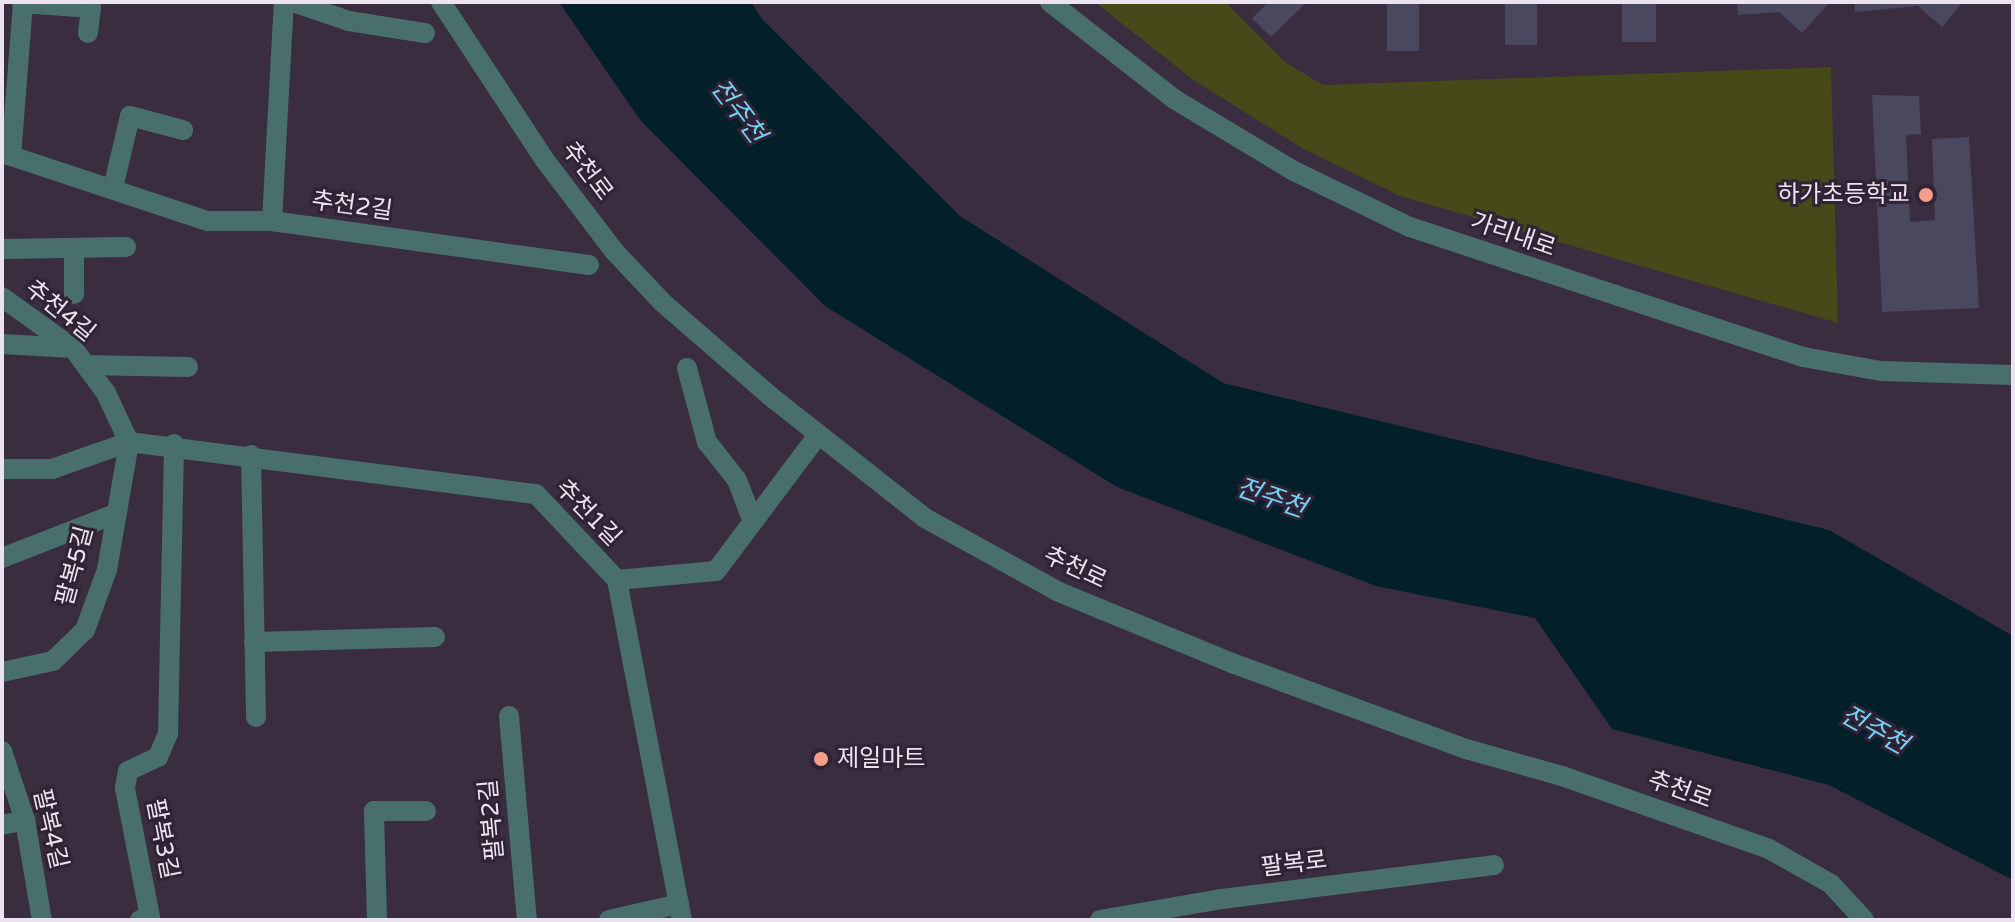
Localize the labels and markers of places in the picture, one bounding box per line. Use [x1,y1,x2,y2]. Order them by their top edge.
place label: 하가초등학교 [1778,181,1910,209]
marker: 하가초등학교 [1917,186,1935,204]
place label: 제일마트 [837,745,925,773]
marker: 제일마트 [812,750,830,768]

